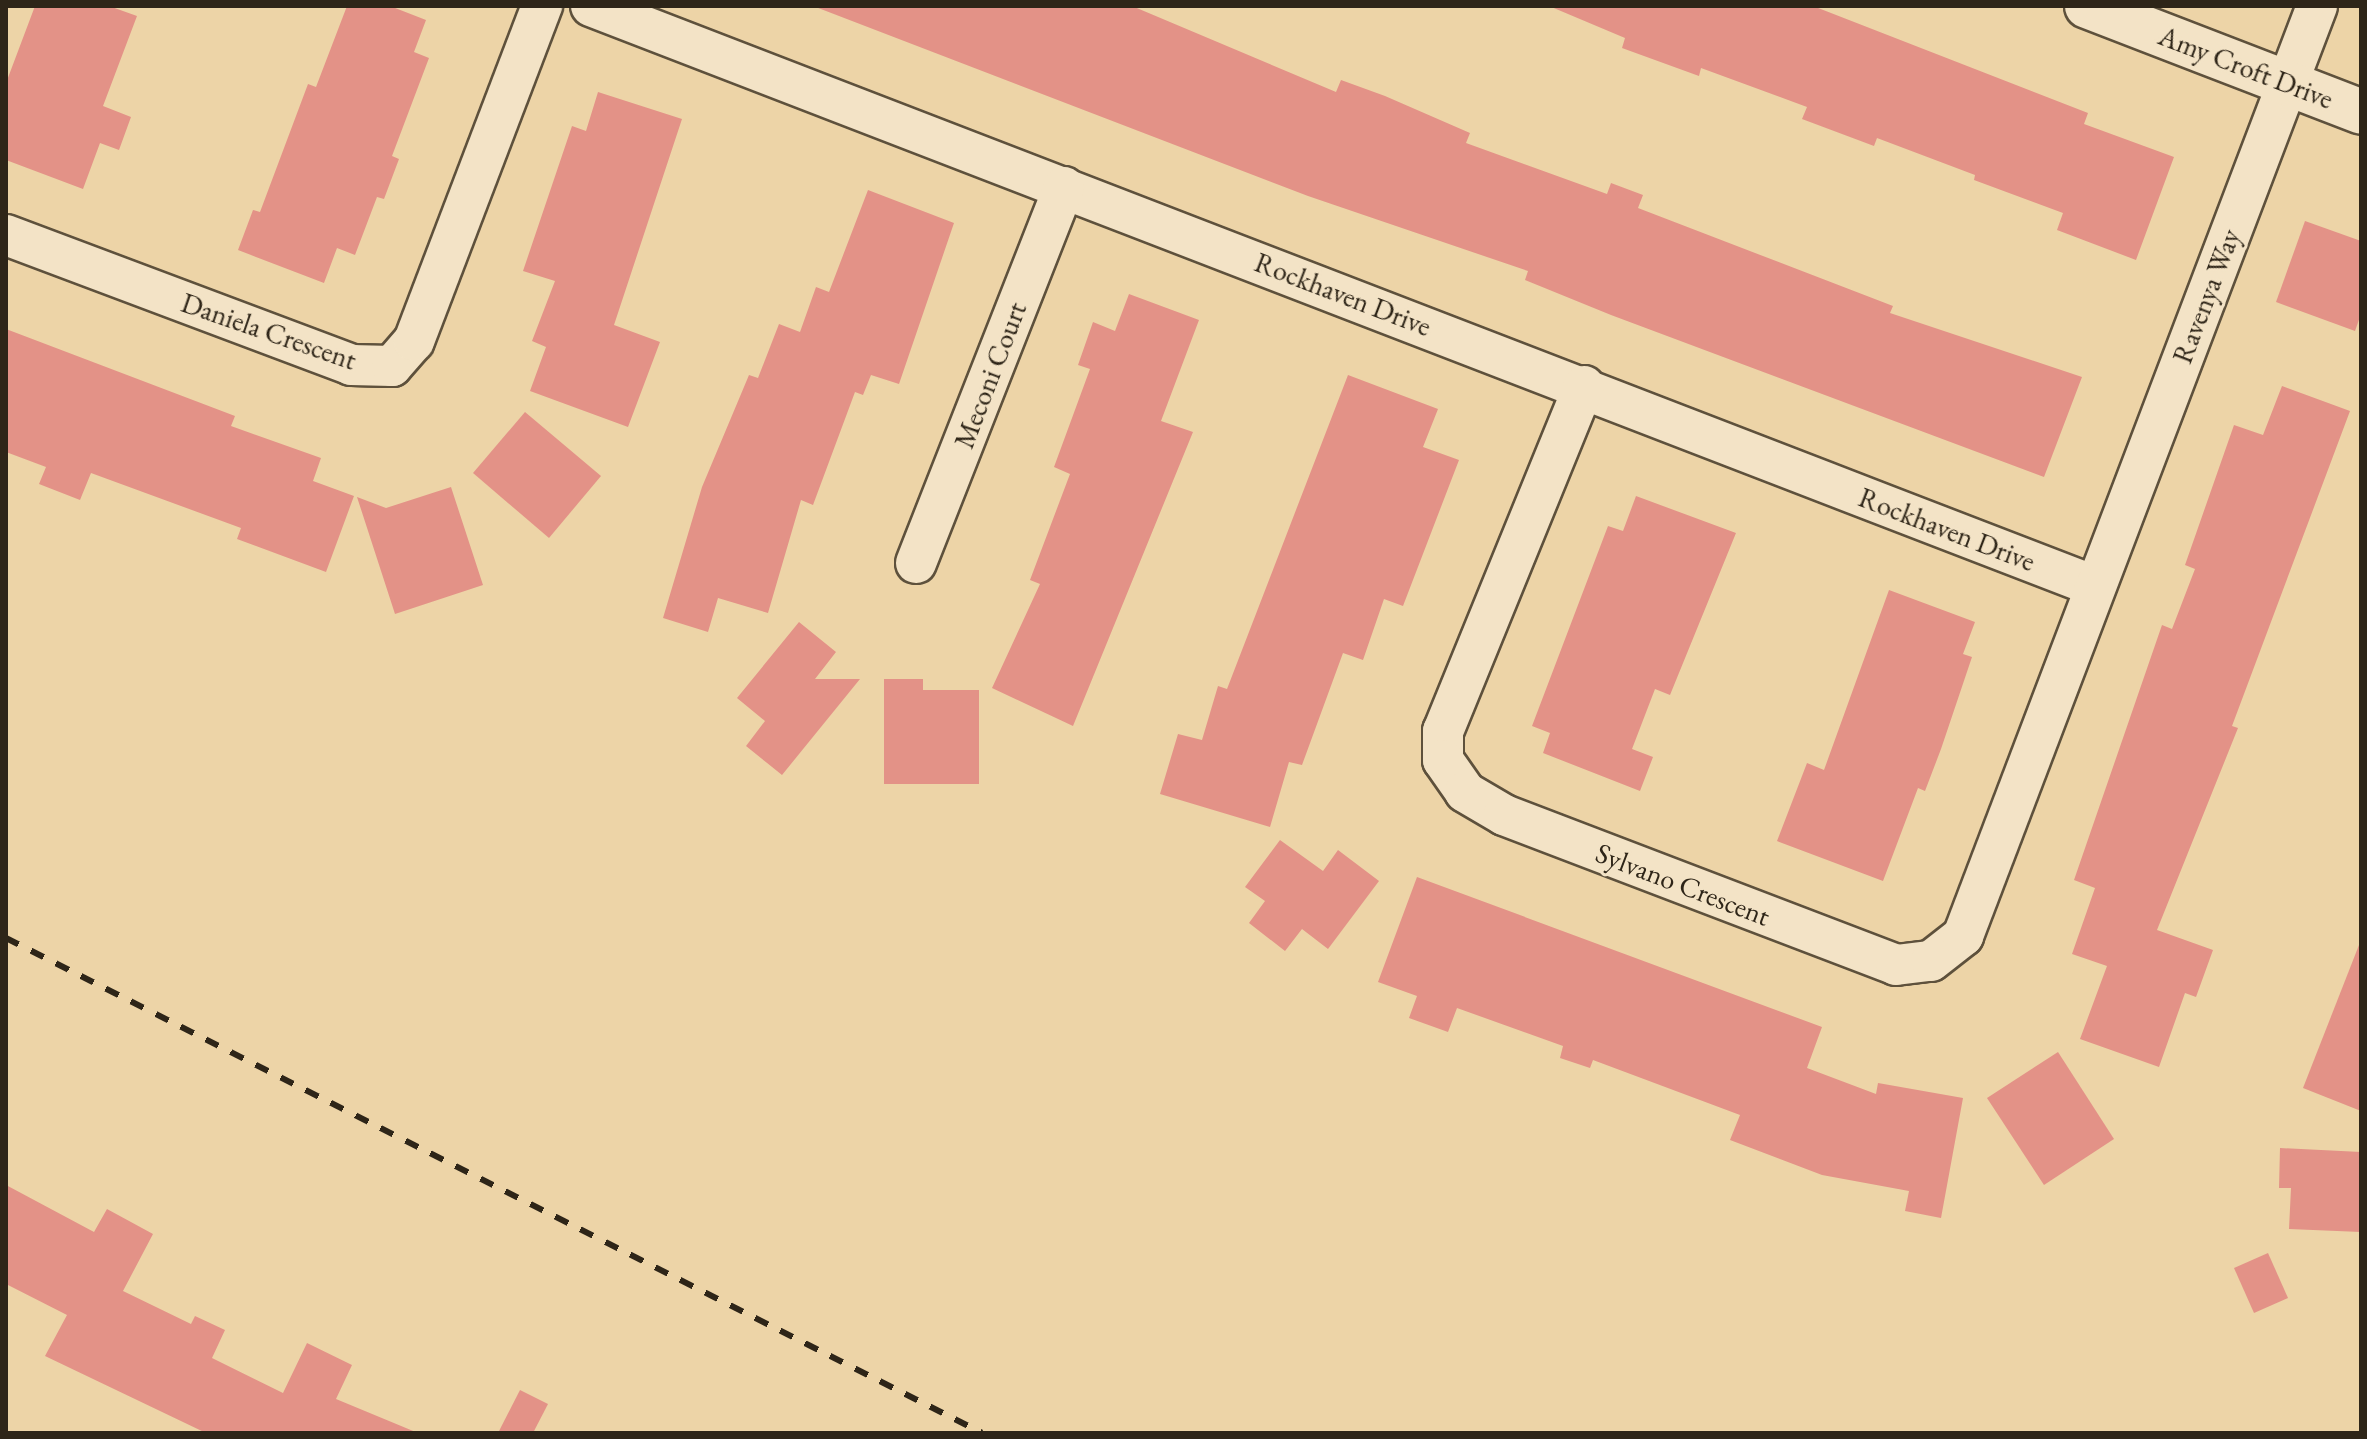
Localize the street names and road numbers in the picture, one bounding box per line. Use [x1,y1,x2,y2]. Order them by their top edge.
street label: Amy Croft Drive [2154,18,2338,116]
street label: Ravenya Way [2165,224,2247,368]
street label: Rockhaven Drive [1250,245,1436,343]
street label: Daniela Crescent [177,285,361,377]
street label: Meconi Court [947,297,1033,453]
street label: Rockhaven Drive [1854,480,2040,578]
street label: Sylvano Crescent [1591,835,1775,933]

